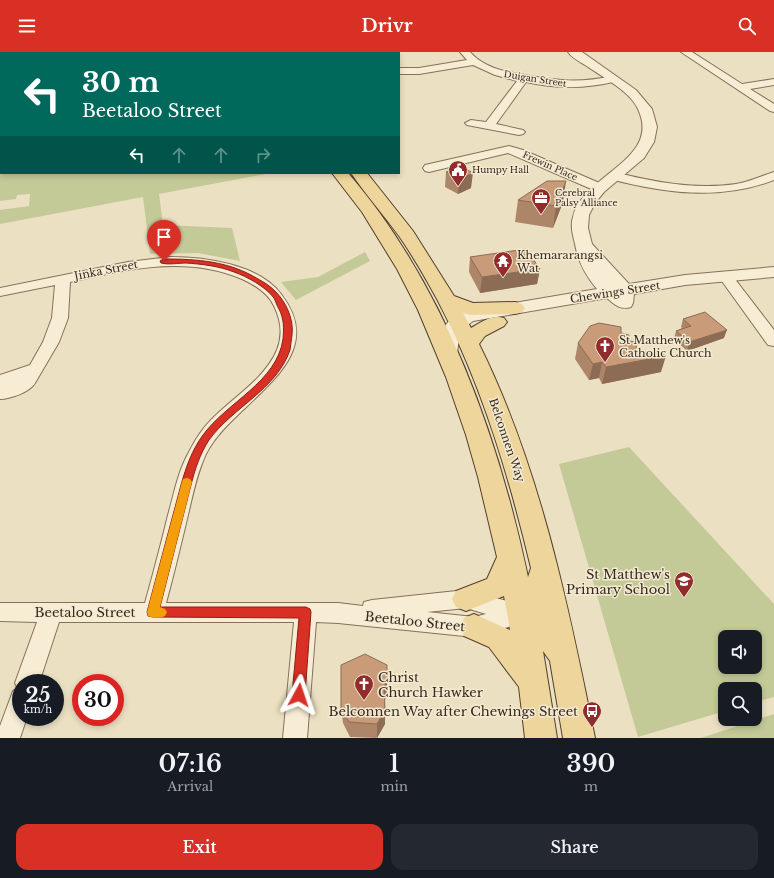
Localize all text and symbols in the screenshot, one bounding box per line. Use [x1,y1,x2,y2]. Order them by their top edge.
icon: menu [16,15,38,37]
text: Drivr [361,15,413,37]
icon: search [736,15,758,37]
text: 30 m [82,65,159,100]
icon: left [16,68,68,120]
street label: Duigan Street [503,68,568,89]
text: Beetaloo Street [82,100,222,122]
icon: left [126,144,148,166]
icon: ahead [168,144,190,166]
icon: ahead [210,144,232,166]
icon: right [252,144,274,166]
street label: Frewin Place [521,149,579,183]
public building icon: Humpy Hall [447,159,469,187]
place label: Humpy Hall [472,164,529,175]
office icon: Cerebral Palsy Alliance [530,187,552,215]
place label: Cerebral Palsy Alliance [555,187,618,208]
pin [147,220,181,261]
icon: arrive [153,226,175,248]
place label: Khemararangsi Wat [516,248,603,275]
temple icon: Khemararangsi Wat [492,250,514,278]
street label: Jinka Street [71,257,140,283]
street label: Chewings Street [569,278,662,306]
place label: St Matthew's Catholic Church [619,333,712,360]
church icon: St Matthew's Catholic Church [594,335,616,363]
street label: Belconnen Way [486,396,528,484]
place label: St Matthew's Primary School [566,566,670,598]
school or university icon: St Matthew's Primary School [673,570,695,598]
street label: Beetaloo Street [34,604,136,621]
street label: Beetaloo Street [364,608,466,635]
map controls [718,630,762,726]
button: sound [718,630,762,674]
place label: Christ Church Hawker [378,669,484,701]
church icon: Christ Church Hawker [353,673,375,701]
speed limit sign: 30 [72,674,124,726]
position arrow [278,674,320,716]
button: search [718,682,762,726]
text: 25 [26,683,50,707]
bus stop icon: Belconnen Way after Chewings Street [581,700,603,728]
text: km/h [24,703,52,716]
place label: Belconnen Way after Chewings Street [328,703,578,720]
text: 07:16 [159,749,222,778]
text: 1 [389,749,400,778]
text: 390 [567,749,615,778]
text: Arrival [167,778,213,795]
text: min [381,778,408,795]
text: m [584,778,598,795]
button: Exit [16,824,383,870]
button: Share [391,824,758,870]

